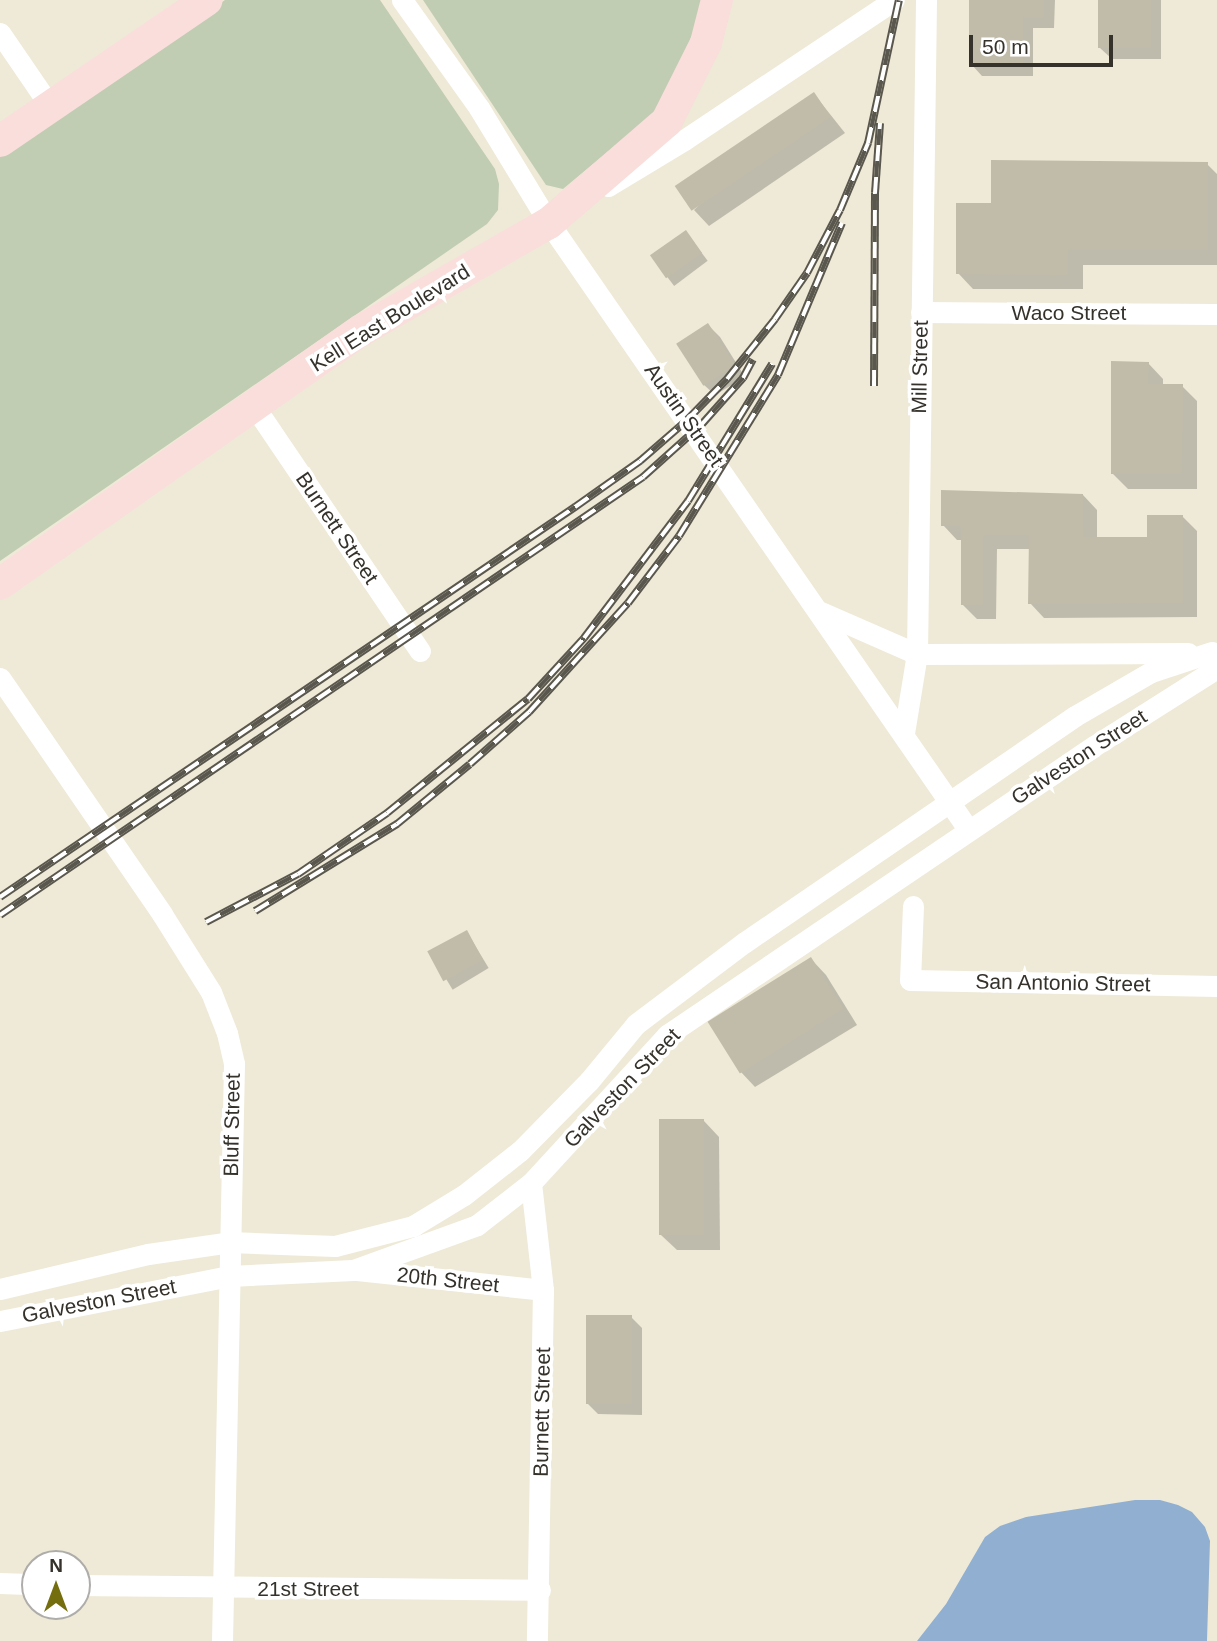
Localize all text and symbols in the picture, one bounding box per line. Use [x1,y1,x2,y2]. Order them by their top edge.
scale bar [972,21,1116,65]
text: 50 m [982,35,1029,58]
street label: Kell East Boulevard [306,259,474,377]
street label: Waco Street [1012,300,1126,326]
street label: Mill Street [907,320,933,414]
street label: Austin Street [639,359,729,471]
street label: Burnett Street [290,467,384,589]
street label: Galveston Street [1007,704,1151,810]
street label: San Antonio Street [975,969,1151,997]
street label: Galveston Street [559,1023,685,1153]
street label: Bluff Street [218,1073,246,1177]
street label: 20th Street [396,1262,500,1298]
street label: Galveston Street [20,1274,178,1328]
street label: Burnett Street [528,1347,556,1477]
north arrow [21,1550,91,1620]
text: N [49,1555,63,1576]
street label: 21st Street [257,1576,359,1602]

